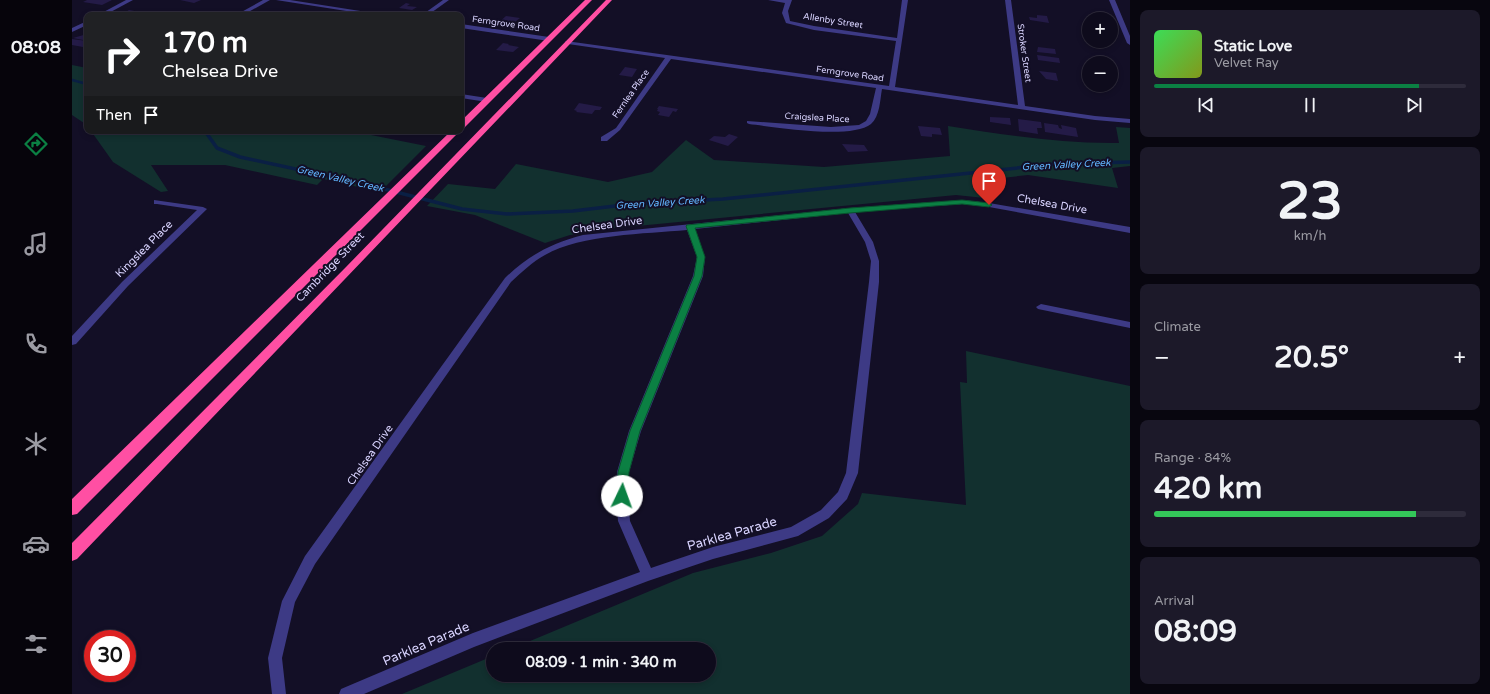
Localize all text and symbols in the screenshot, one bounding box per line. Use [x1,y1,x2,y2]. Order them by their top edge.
street label: Allenby Street [802,11,864,31]
map controls [1082,12,1118,92]
button: + [1082,12,1118,48]
street label: Ferngrove Road [471,14,541,34]
street label: Stroker Street [1014,23,1034,84]
text: 170 m [162,26,248,60]
icon: right [96,28,148,80]
text: 08:08 [11,36,61,58]
text: Static Love [1214,37,1292,55]
text: Velvet Ray [1214,55,1279,71]
button: − [1082,56,1118,92]
text: Chelsea Drive [162,60,278,82]
street label: Ferngrove Road [815,64,885,84]
street label: Fernlea Place [610,67,652,121]
icon: previous [1195,94,1217,116]
icon: pause [1299,94,1321,116]
icon: next [1403,94,1425,116]
icon: arrive [140,104,162,126]
text: Then [96,106,132,124]
street label: Craigslea Place [784,111,850,125]
icon: directions [22,130,50,158]
water label: Green Valley Creek [1021,157,1112,173]
water label: Green Valley Creek [295,163,386,195]
pin [972,164,1006,205]
icon: arrive [978,170,1000,192]
text: 23 [1277,170,1343,233]
street label: Chelsea Drive [1016,191,1088,217]
water label: Green Valley Creek [615,194,706,212]
street label: Chelsea Drive [571,214,643,236]
street label: Kingslea Place [113,218,175,280]
text: km/h [1294,228,1326,244]
street label: Cambridge Street [293,229,367,305]
icon: music [22,230,50,258]
text: Climate [1154,319,1201,335]
icon: phone [22,330,50,358]
text: 20.5° [1274,339,1349,376]
text: − [1154,345,1170,371]
text: + [1454,345,1466,371]
street label: Chelsea Drive [344,422,396,488]
icon: climate [22,430,50,458]
text: Range · 84% [1154,450,1231,466]
text: 420 km [1154,470,1262,507]
position arrow [601,475,643,517]
street label: Parklea Parade [685,514,779,554]
icon: car [22,530,50,558]
text: Arrival [1154,593,1194,609]
text: 08:09 [1154,613,1237,650]
street label: Parklea Parade [380,619,472,669]
icon: filters [22,630,50,658]
speed limit sign: 30 [84,630,136,682]
text: 08:09 · 1 min · 340 m [526,653,676,671]

